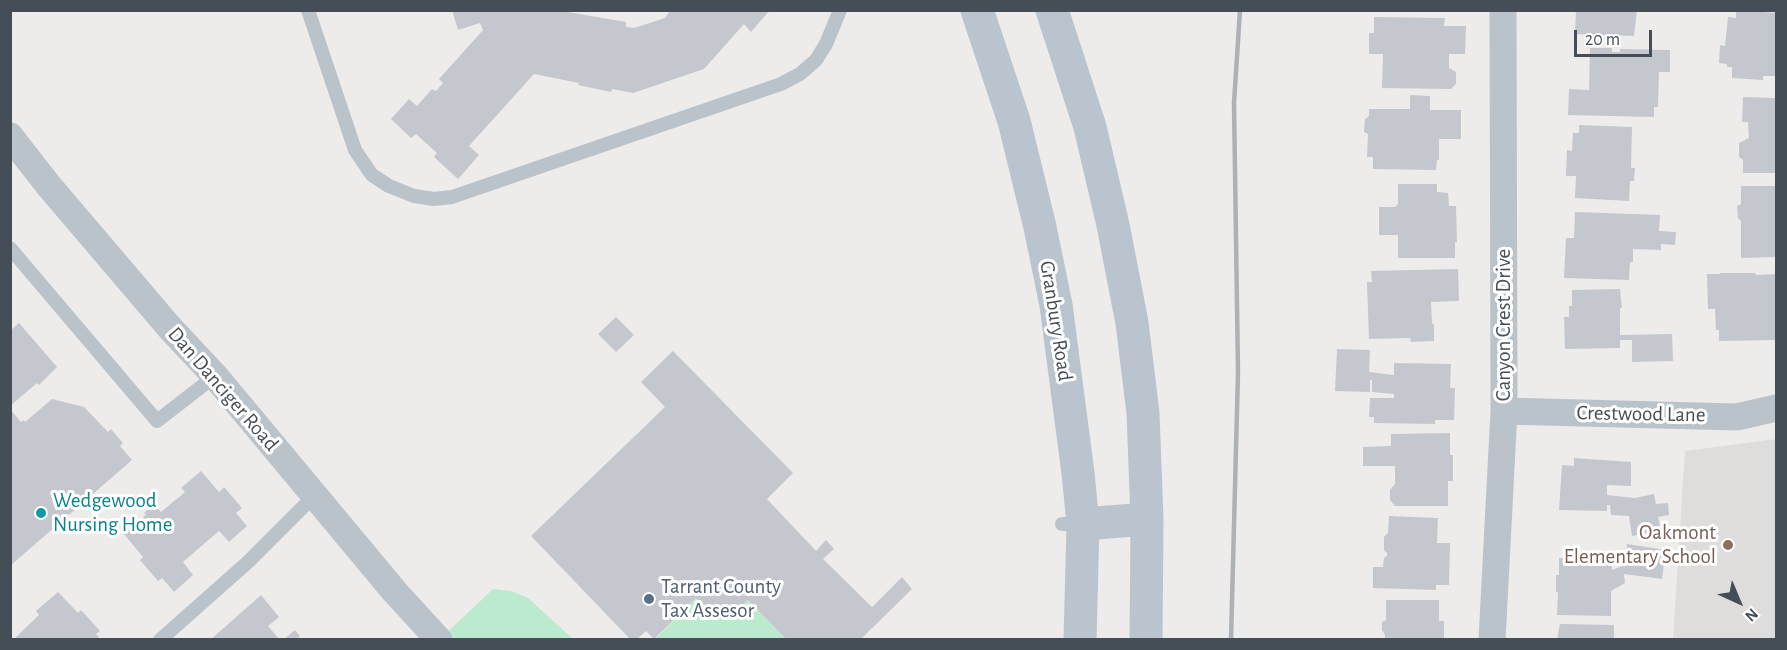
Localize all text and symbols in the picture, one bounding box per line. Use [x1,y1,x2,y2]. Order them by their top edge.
scale bar [1577,18,1655,56]
text: 20 m [1585,31,1620,49]
street label: Canyon Crest Drive [1491,249,1517,401]
street label: Granbury Road [1034,259,1078,383]
street label: Dan Danciger Road [162,322,284,456]
street label: Crestwood Lane [1576,400,1706,428]
place label: Wedgewood Nursing Home [53,488,172,538]
marker: Wedgewood Nursing Home [34,506,48,520]
place label: Oakmont Elementary School [1564,520,1716,570]
marker: Oakmont Elementary School [1721,538,1735,552]
north arrow [1709,572,1769,632]
place label: Tarrant County Tax Assesor [661,574,781,624]
marker: Tarrant County Tax Assesor [642,592,656,606]
text: N [1742,605,1761,625]

